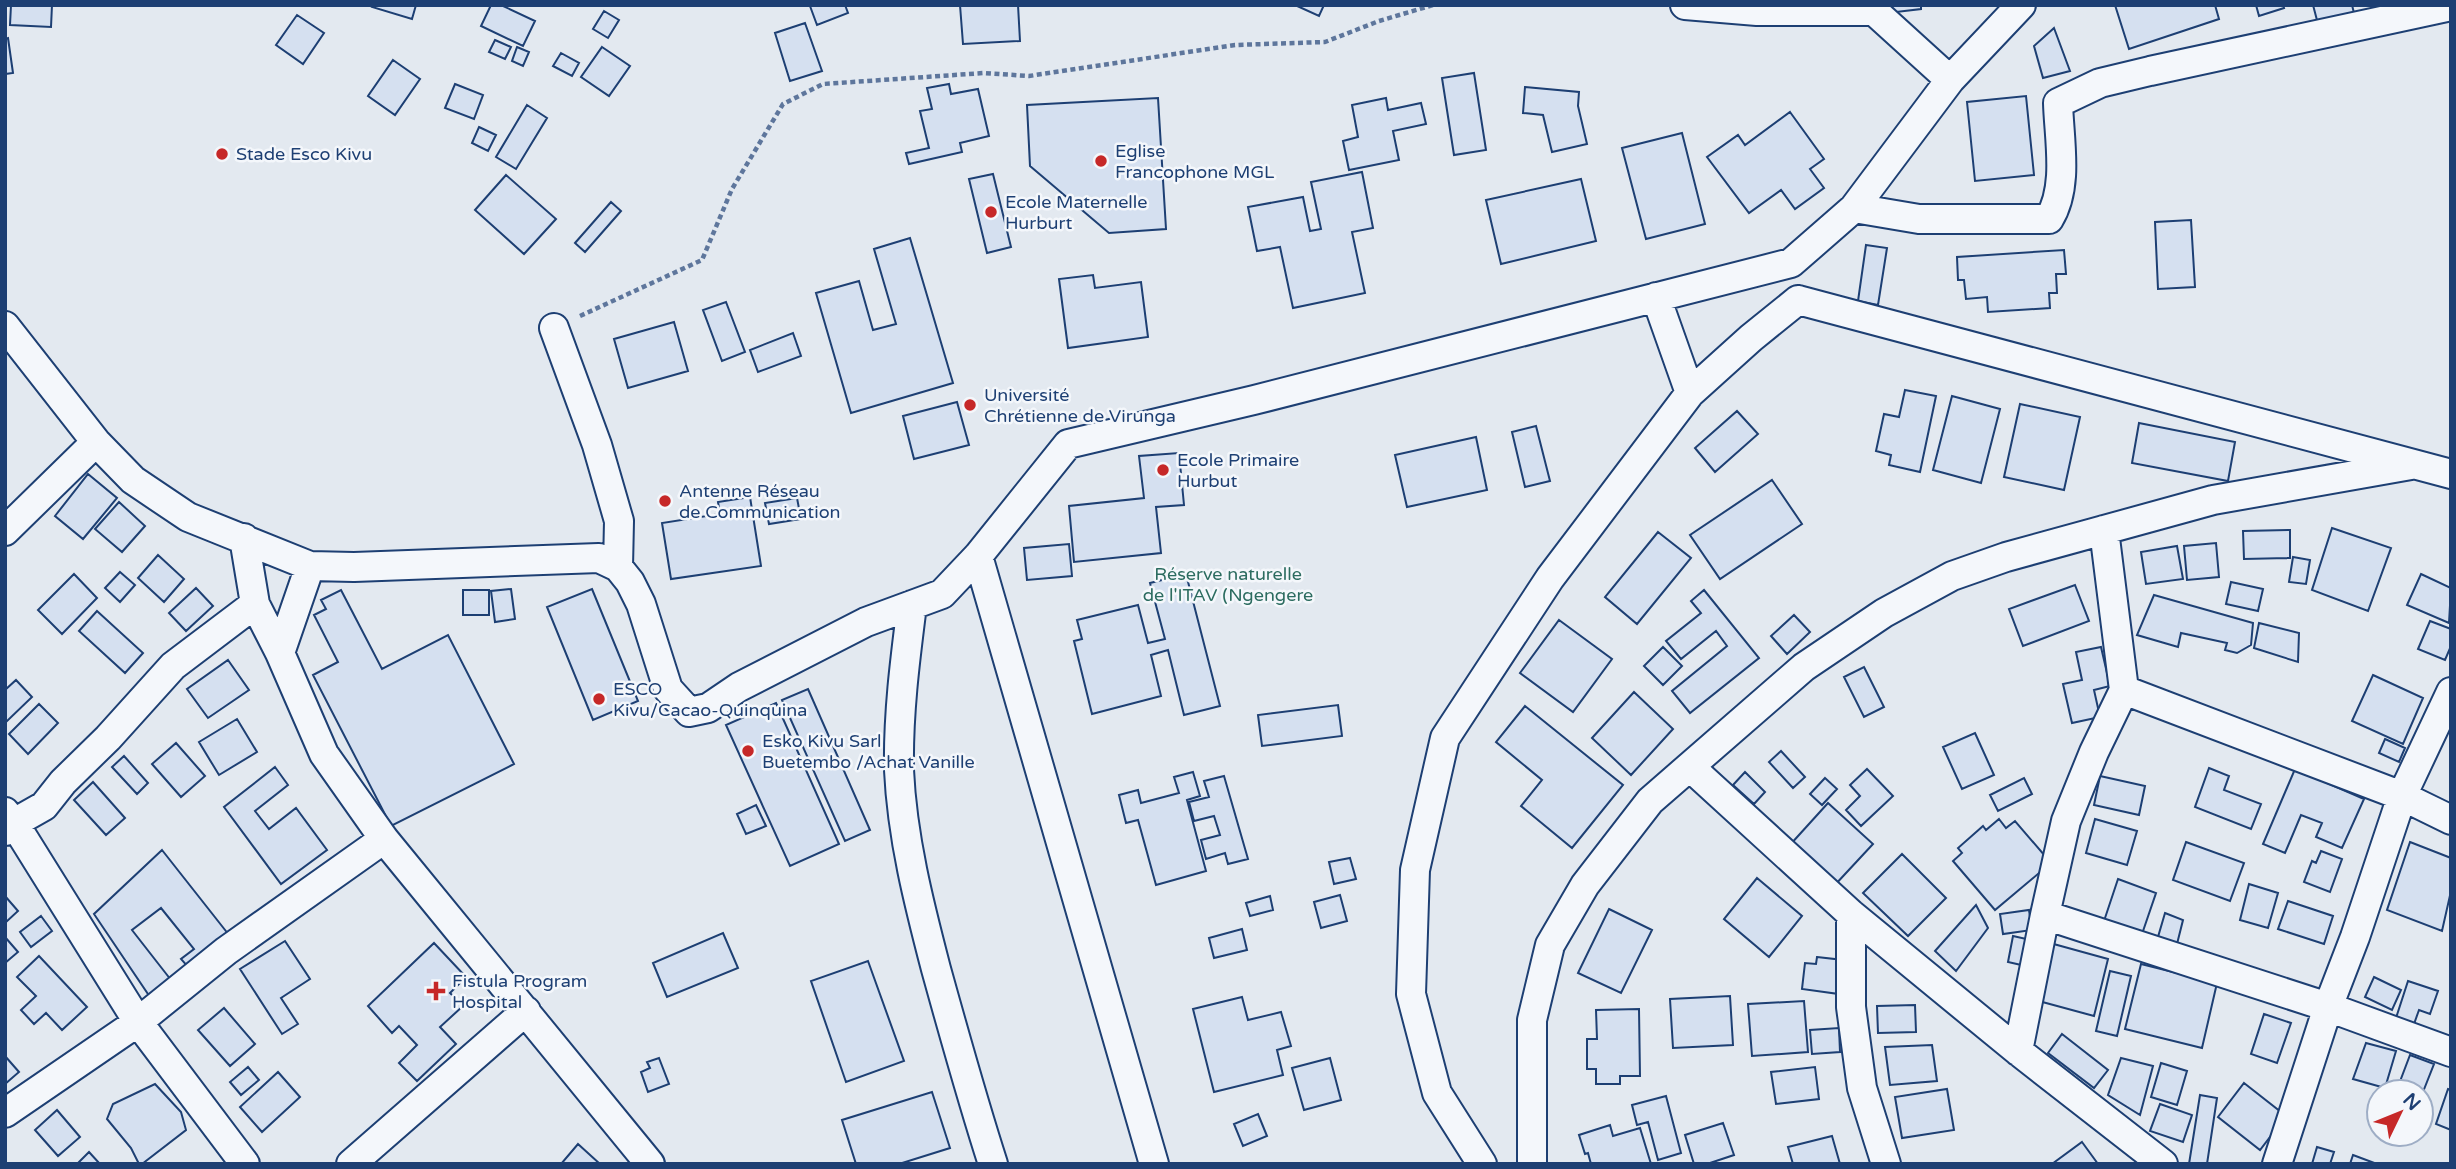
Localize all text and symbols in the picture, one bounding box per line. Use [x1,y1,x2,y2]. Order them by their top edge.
place label: Eglise Francophone MGL [1115,140,1275,183]
place label: Stade Esco Kivu [236,143,372,165]
marker: Stade Esco Kivu [214,146,230,162]
marker: Eglise Francophone MGL [1093,153,1109,169]
place label: Ecole Maternelle Hurburt [1005,191,1147,234]
marker: Ecole Maternelle Hurburt [983,204,999,220]
place label: Université Chrétienne de Virunga [984,384,1176,427]
marker: Université Chrétienne de Virunga [962,397,978,413]
place label: Ecole Primaire Hurbut [1177,449,1299,492]
marker: Ecole Primaire Hurbut [1155,462,1171,478]
place label: Antenne Réseau de Communication [679,480,841,523]
marker: Antenne Réseau de Communication [657,493,673,509]
park label: Réserve naturelle de l'ITAV (Ngengere [1143,563,1313,606]
place label: ESCO Kivu/Cacao-Quinquina [613,678,807,721]
marker: ESCO Kivu/Cacao-Quinquina [591,691,607,707]
place label: Esko Kivu Sarl Buetembo /Achat Vanille [762,730,975,773]
marker: Esko Kivu Sarl Buetembo /Achat Vanille [740,743,756,759]
place label: Fistula Program Hospital [452,970,587,1013]
marker: Fistula Program Hospital [426,981,446,1001]
north arrow [2365,1078,2435,1148]
text: N [2398,1089,2425,1115]

